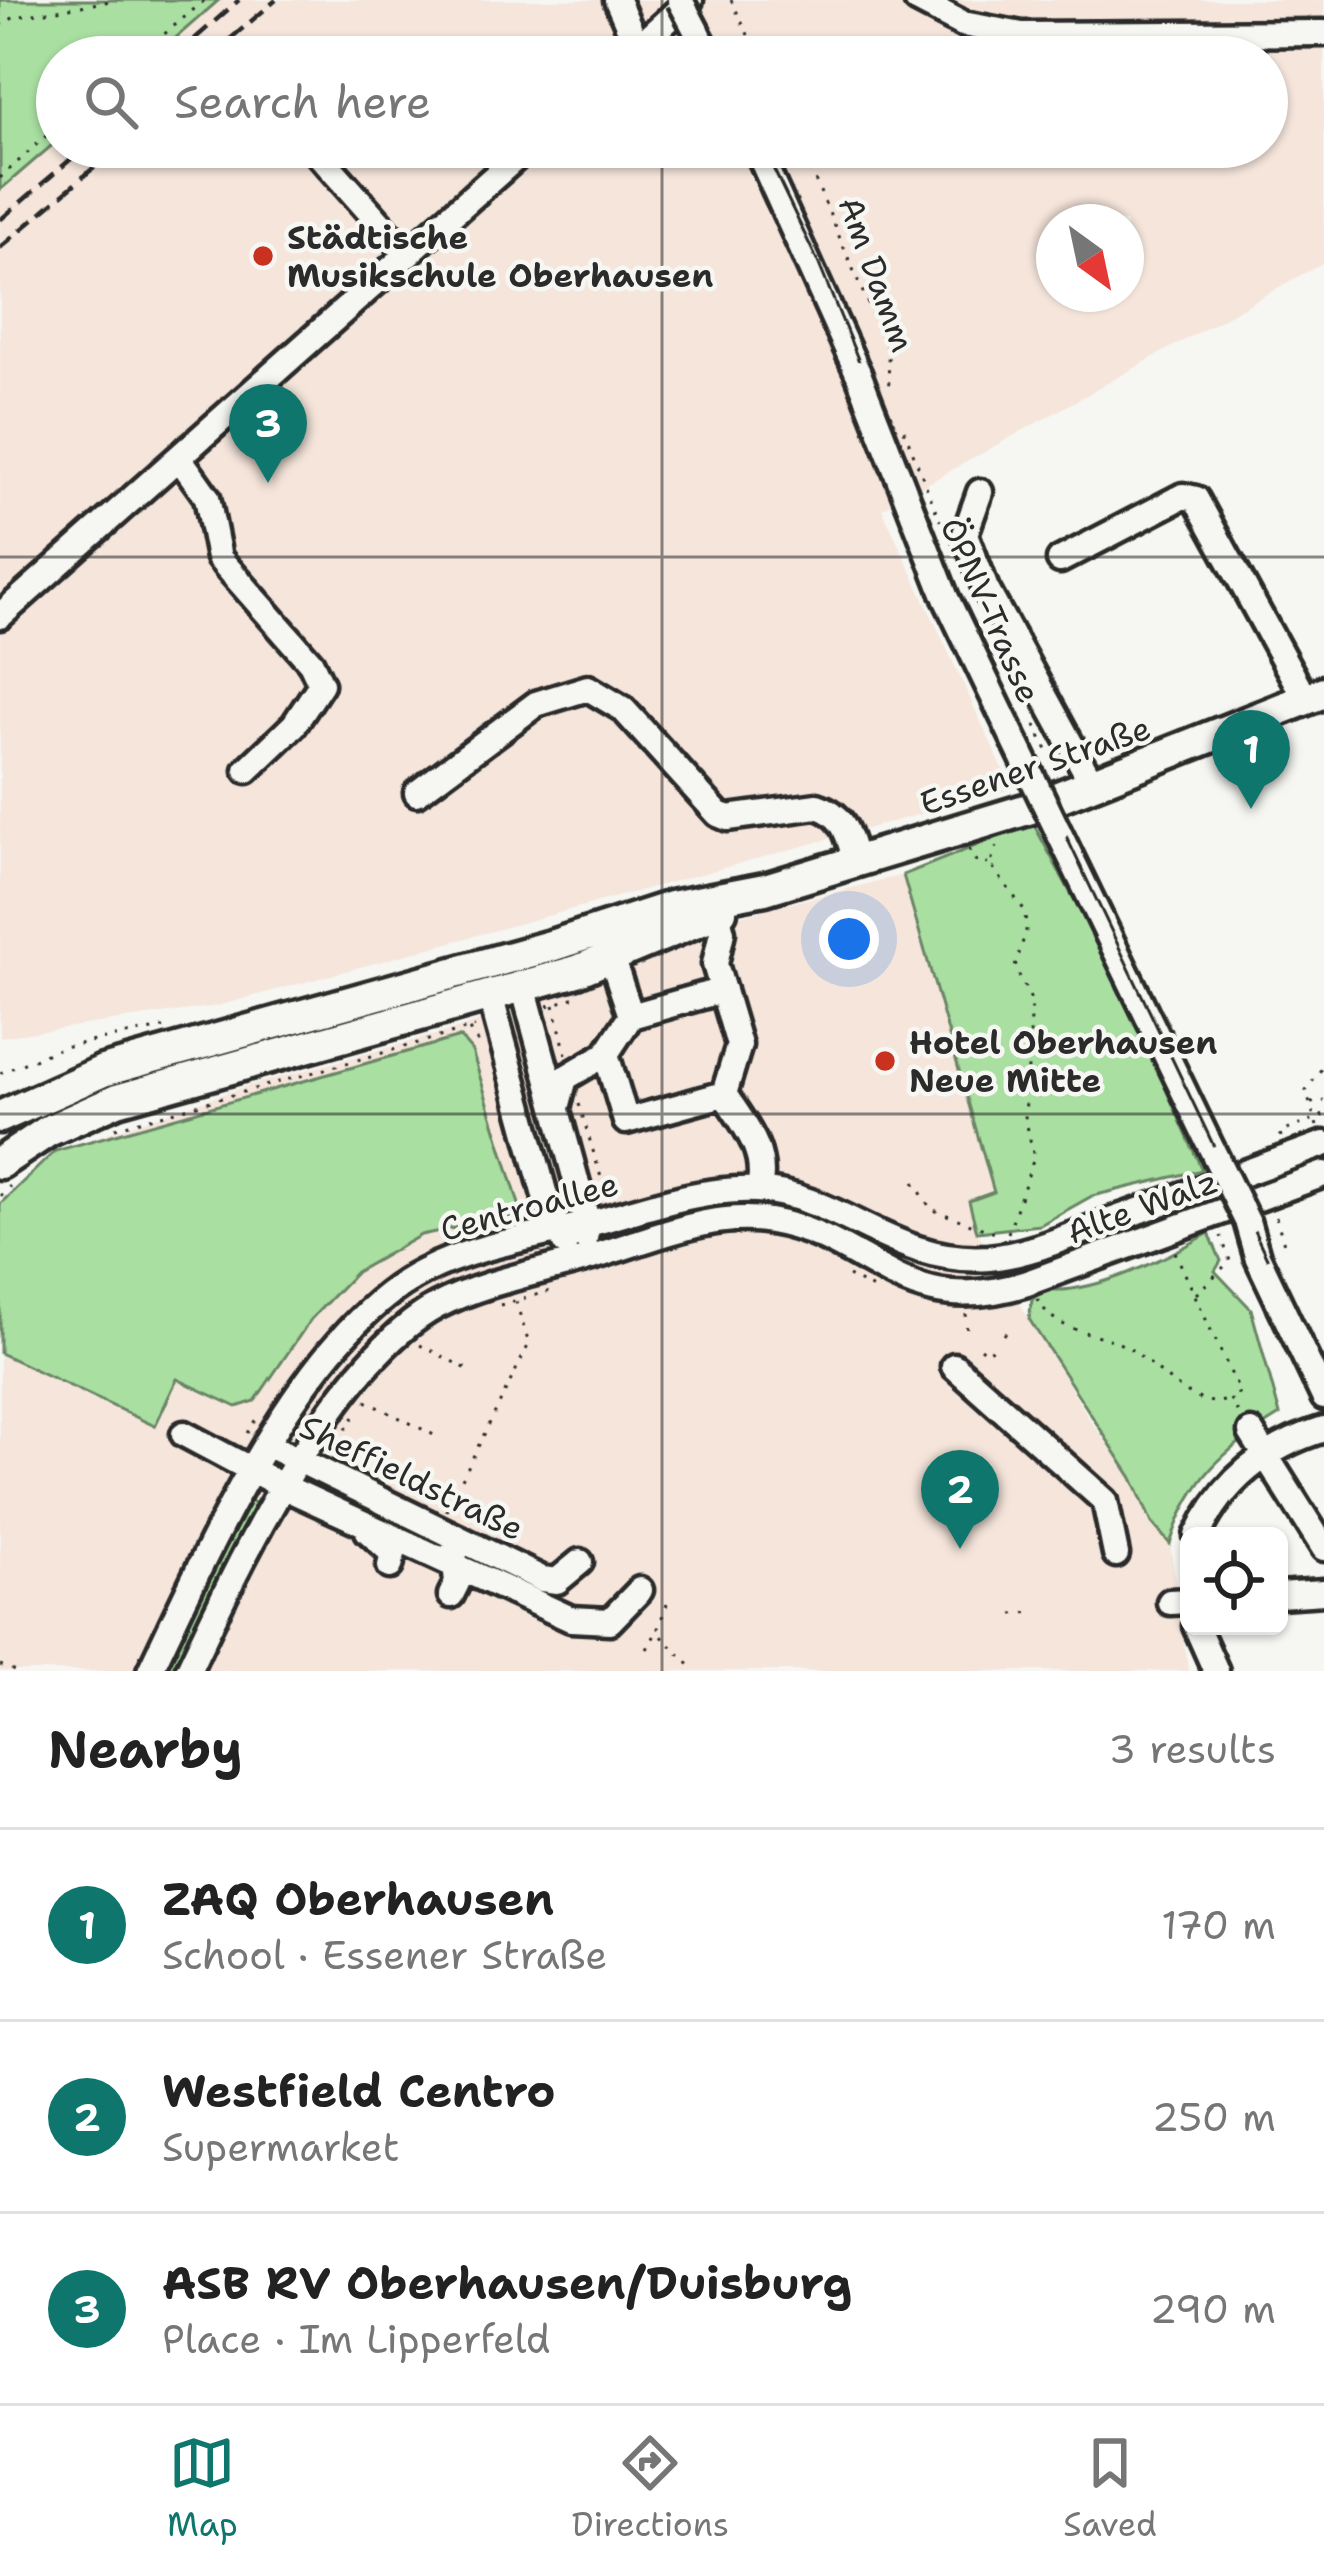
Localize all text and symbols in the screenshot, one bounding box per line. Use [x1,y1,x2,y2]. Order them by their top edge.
search box [36,36,1288,168]
icon: search [78,69,144,135]
text: Search here [174,72,431,132]
street label: Am Damm [828,190,925,358]
north arrow [1036,204,1144,312]
place label: Städtische Musikschule Oberhausen [287,215,714,298]
marker: Städtische Musikschule Oberhausen [250,243,276,269]
pin: 3 [229,384,307,483]
street label: ÖPNV-Trasse [930,510,1051,710]
street label: Essener Straße [914,705,1157,826]
pin: 1 [1212,710,1290,809]
your location [819,909,879,969]
place label: Hotel Oberhausen Neue Mitte [909,1020,1217,1103]
marker: Hotel Oberhausen Neue Mitte [872,1048,898,1074]
street label: Alte Walz [1061,1158,1224,1255]
street label: Centroallee [435,1161,623,1252]
street label: Sheffieldstraße [292,1404,531,1551]
pin: 2 [921,1450,999,1549]
map controls [1180,1527,1288,1635]
button: locate [1180,1527,1288,1635]
text: Nearby [48,1715,243,1783]
text: 3 results [1109,1723,1276,1775]
text: ZAQ Oberhausen [162,1869,554,1929]
text: 1 [78,1899,96,1951]
text: 170 m [1161,1899,1276,1951]
text: School · Essener Straße [162,1929,607,1981]
text: Westfield Centro [162,2061,556,2121]
text: 2 [73,2091,101,2143]
text: 250 m [1152,2091,1276,2143]
text: Supermarket [162,2121,400,2173]
text: ASB RV Oberhausen/Duisburg [162,2253,852,2313]
text: 3 [73,2283,101,2335]
text: 290 m [1150,2283,1276,2335]
text: Place · Im Lipperfeld [162,2313,551,2365]
tab: Map [167,2430,238,2547]
tab: Directions [572,2430,729,2547]
tab: Saved [1063,2430,1157,2547]

